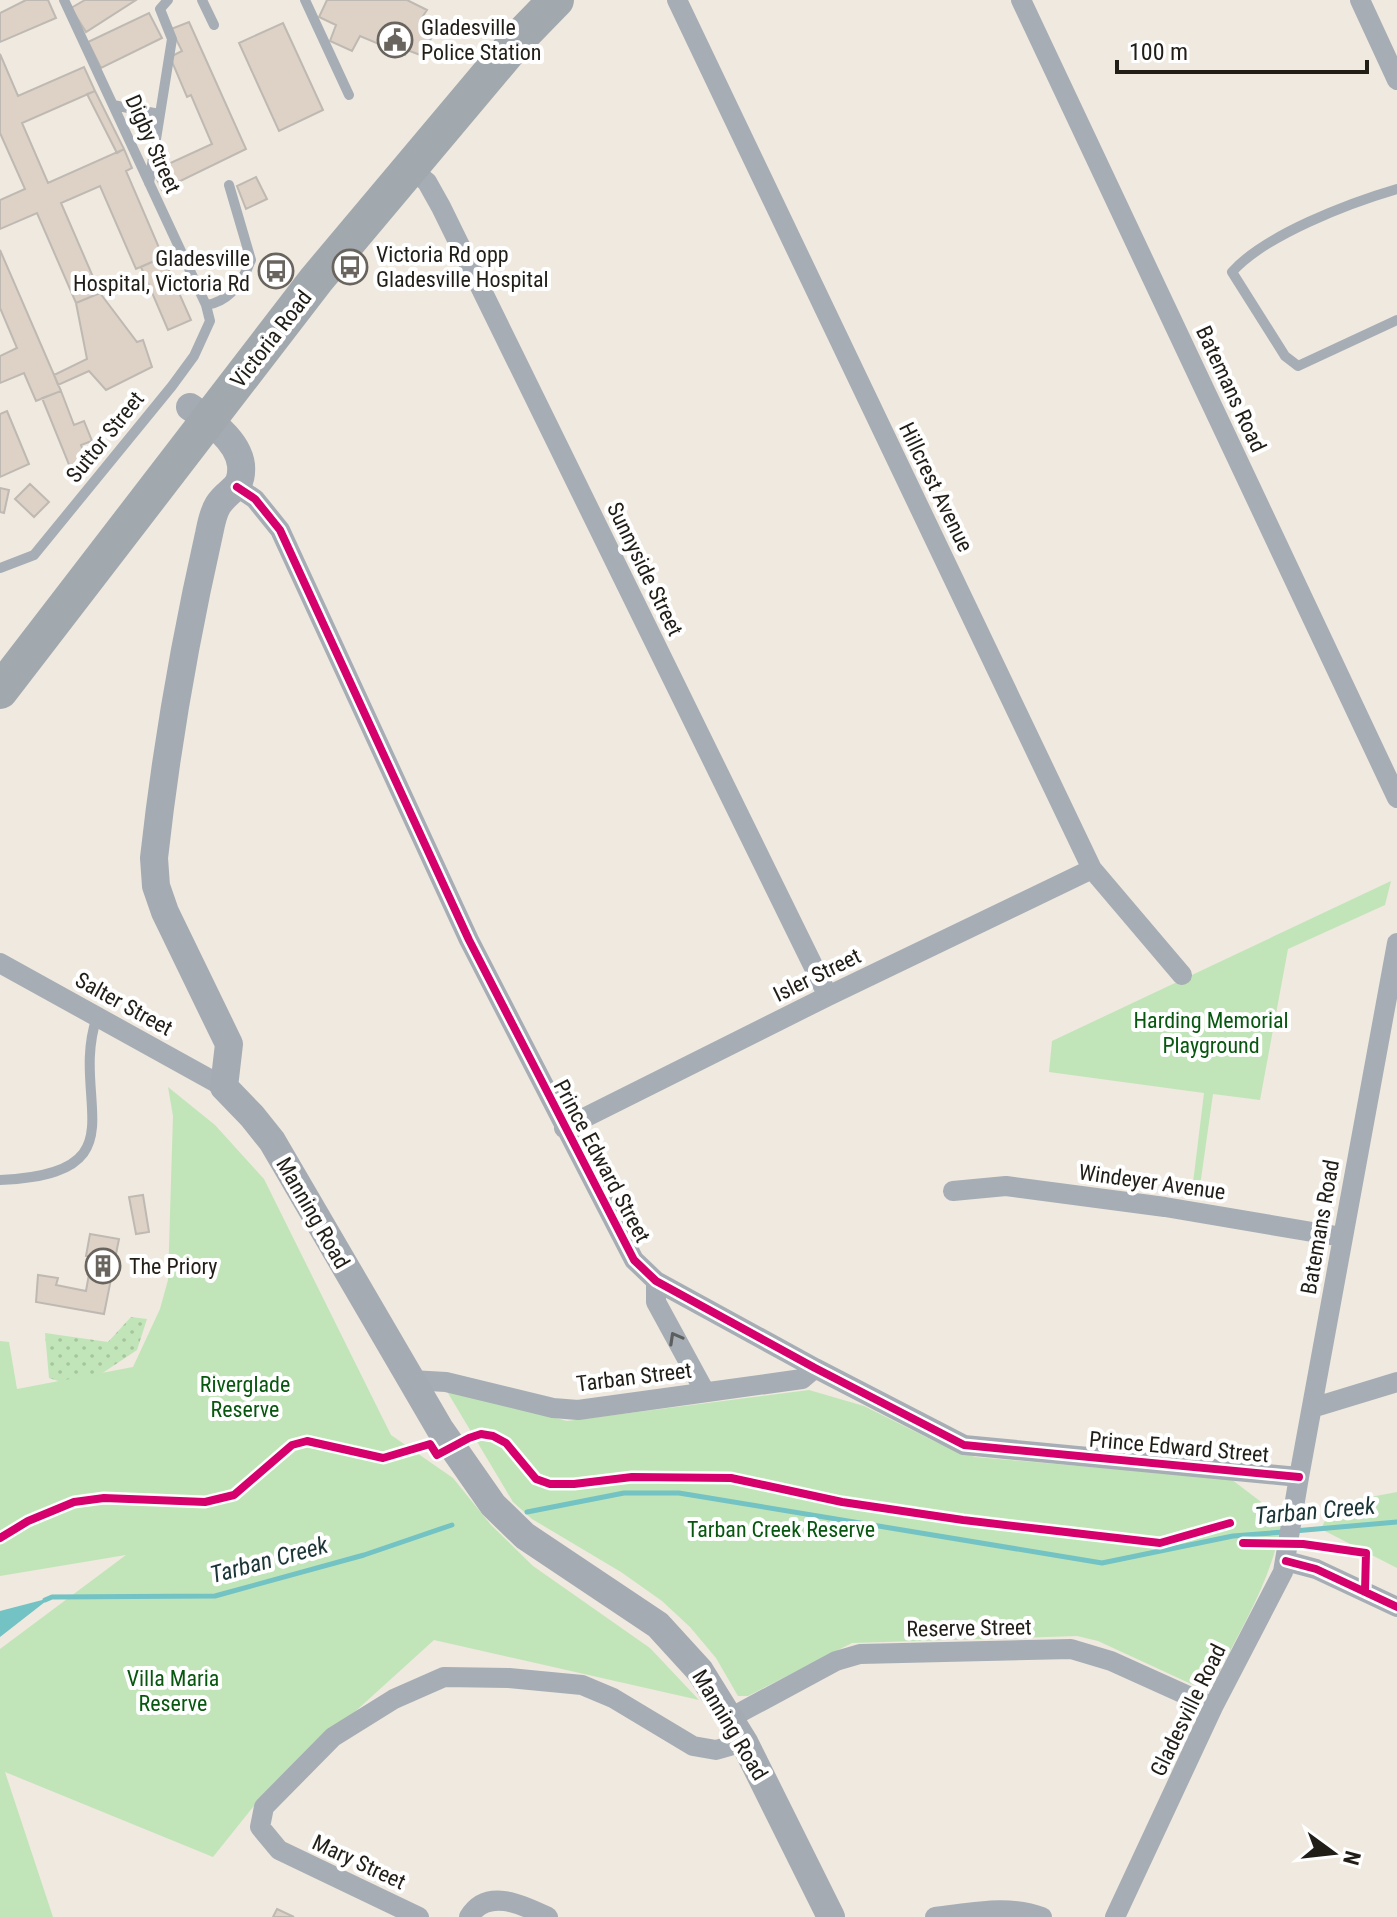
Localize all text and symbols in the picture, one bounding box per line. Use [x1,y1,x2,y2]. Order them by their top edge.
place label: Gladesville Police Station [421,15,541,65]
public building icon: Gladesville Police Station [376,21,414,59]
scale bar [1117,24,1367,74]
text: 100 m [1129,38,1188,66]
street label: Digby Street [120,91,186,197]
place label: Victoria Rd opp Gladesville Hospital [376,242,548,292]
place label: Gladesville Hospital, Victoria Rd [73,246,250,296]
bus stop icon: Victoria Rd opp Gladesville Hospital [331,248,369,286]
bus stop icon: Gladesville Hospital, Victoria Rd [257,252,295,290]
street label: Victoria Road [225,285,317,393]
street label: Batemans Road [1191,322,1271,456]
street label: Suttor Street [61,387,149,487]
street label: Hillcrest Avenue [894,418,978,556]
street label: Sunnyside Street [602,498,688,640]
street label: Isler Street [769,943,865,1007]
street label: Salter Street [71,967,177,1041]
park label: Harding Memorial Playground [1133,1008,1289,1058]
street label: Prince Edward Street [549,1075,655,1247]
street label: Manning Road [271,1153,355,1273]
street label: Batemans Road [1296,1158,1344,1296]
street label: Windeyer Avenue [1077,1159,1227,1205]
building icon: The Priory [84,1247,122,1285]
place label: The Priory [129,1254,217,1279]
one-way arrow [669,1332,685,1347]
street label: Tarban Street [575,1358,693,1396]
park label: Riverglade Reserve [200,1372,290,1422]
street label: Prince Edward Street [1088,1427,1270,1467]
water label: Tarban Creek [1254,1492,1377,1530]
park label: Tarban Creek Reserve [687,1517,875,1542]
water label: Tarban Creek [207,1531,331,1589]
street label: Reserve Street [906,1614,1032,1642]
street label: Gladesville Road [1145,1640,1231,1780]
street label: Manning Road [687,1665,773,1785]
park label: Villa Maria Reserve [127,1666,219,1716]
north arrow [1293,1813,1373,1893]
street label: Mary Street [308,1830,410,1894]
text: N [1338,1848,1366,1868]

